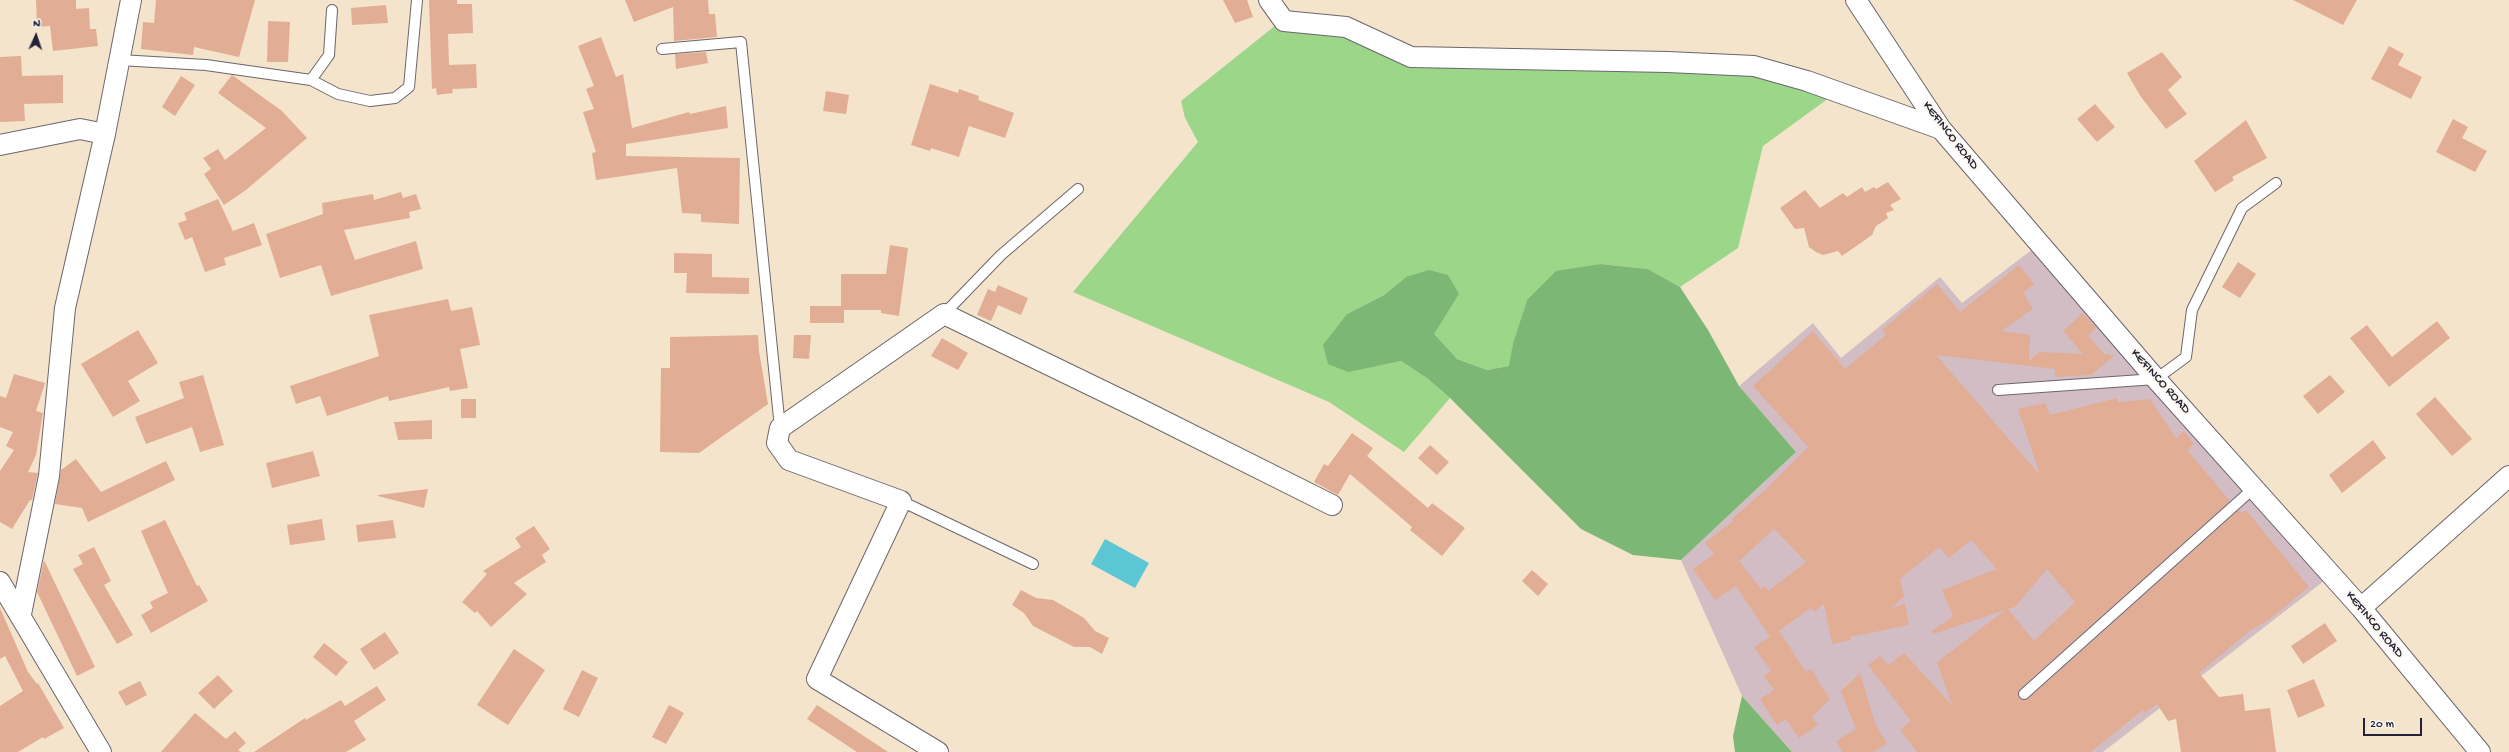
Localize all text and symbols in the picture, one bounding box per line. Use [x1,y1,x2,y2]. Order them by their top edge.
north arrow [16,16,56,56]
text: N [33,18,41,30]
street label: KEFINCO ROAD [1919,99,1981,173]
street label: KEFINCO ROAD [2127,346,2193,418]
street label: KEFINCO ROAD [2342,588,2406,662]
scale bar [2365,710,2424,736]
text: 20 m [2370,718,2394,732]

